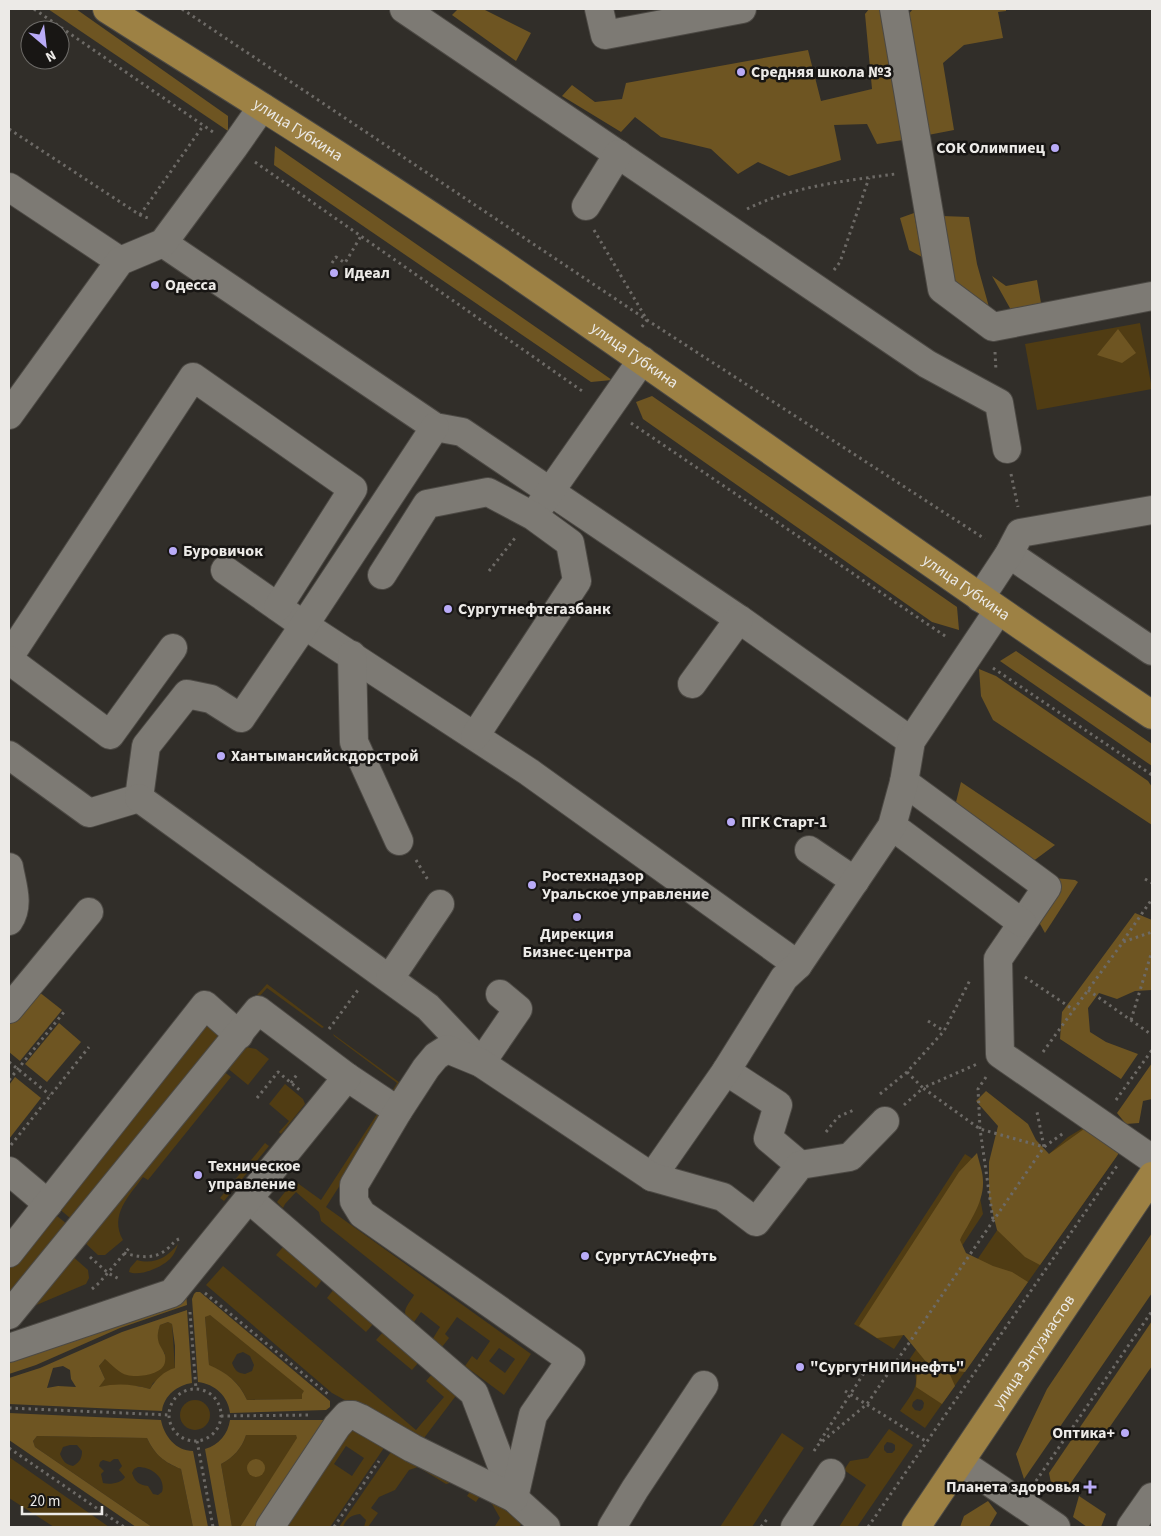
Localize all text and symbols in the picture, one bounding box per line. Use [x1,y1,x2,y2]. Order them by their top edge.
north arrow [20,20,70,70]
text: N [42,45,59,67]
place label: Средняя школа №3 [751,61,892,83]
marker: Средняя школа №3 [735,66,747,78]
street label: улица Губкина [249,93,347,167]
place label: СОК Олимпиец [936,137,1045,159]
marker: СОК Олимпиец [1049,142,1061,154]
place label: Идеал [344,262,390,284]
marker: Идеал [328,267,340,279]
place label: Одесса [165,274,216,296]
marker: Одесса [149,279,161,291]
street label: улица Губкина [586,317,683,394]
place label: Буровичок [183,540,263,562]
marker: Буровичок [167,545,179,557]
street label: улица Губкина [918,549,1015,626]
place label: Сургутнефтегазбанк [458,598,611,620]
marker: Сургутнефтегазбанк [442,603,454,615]
place label: Хантымансийскдорстрой [231,745,419,767]
marker: Хантымансийскдорстрой [215,750,227,762]
place label: ПГК Старт-1 [741,811,827,833]
marker: ПГК Старт-1 [725,816,737,828]
place label: Ростехнадзор Уральское управление [542,865,709,905]
marker: Ростехнадзор Уральское управление [526,879,538,891]
marker: Дирекция Бизнес-центра [571,911,583,923]
place label: Дирекция Бизнес-центра [523,923,631,963]
place label: Техническое управление [208,1155,301,1195]
marker: Техническое управление [192,1169,204,1181]
place label: СургутАСУнефть [595,1245,717,1267]
marker: СургутАСУнефть [579,1250,591,1262]
street label: улица Энтузиастов [987,1290,1080,1413]
place label: "СургутНИПИнефть" [810,1356,964,1378]
marker: "СургутНИПИнефть" [794,1361,806,1373]
place label: Оптика+ [1052,1422,1115,1444]
marker: Оптика+ [1119,1427,1131,1439]
place label: Планета здоровья [946,1476,1080,1498]
marker: Планета здоровья [1084,1481,1096,1493]
scale bar [22,1484,102,1516]
text: 20 m [30,1491,60,1512]

